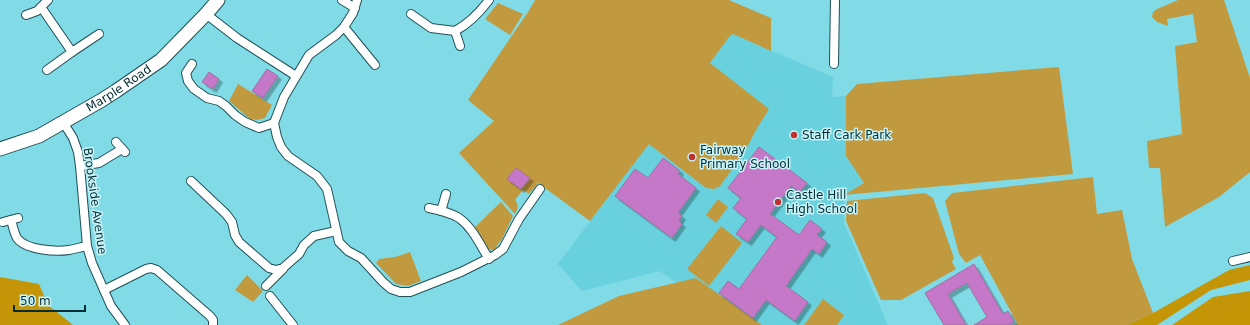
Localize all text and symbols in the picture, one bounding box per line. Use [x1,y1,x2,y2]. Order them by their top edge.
street label: Marple Road [84,62,154,115]
place label: Staff Cark Park [802,128,891,142]
marker: Staff Cark Park [789,130,799,140]
place label: Fairway Primary School [700,143,790,171]
street label: Brookside Avenue [81,147,109,255]
marker: Fairway Primary School [687,152,697,162]
place label: Castle Hill High School [786,188,857,216]
marker: Castle Hill High School [773,197,783,207]
scale bar [14,287,85,313]
text: 50 m [20,294,51,308]

